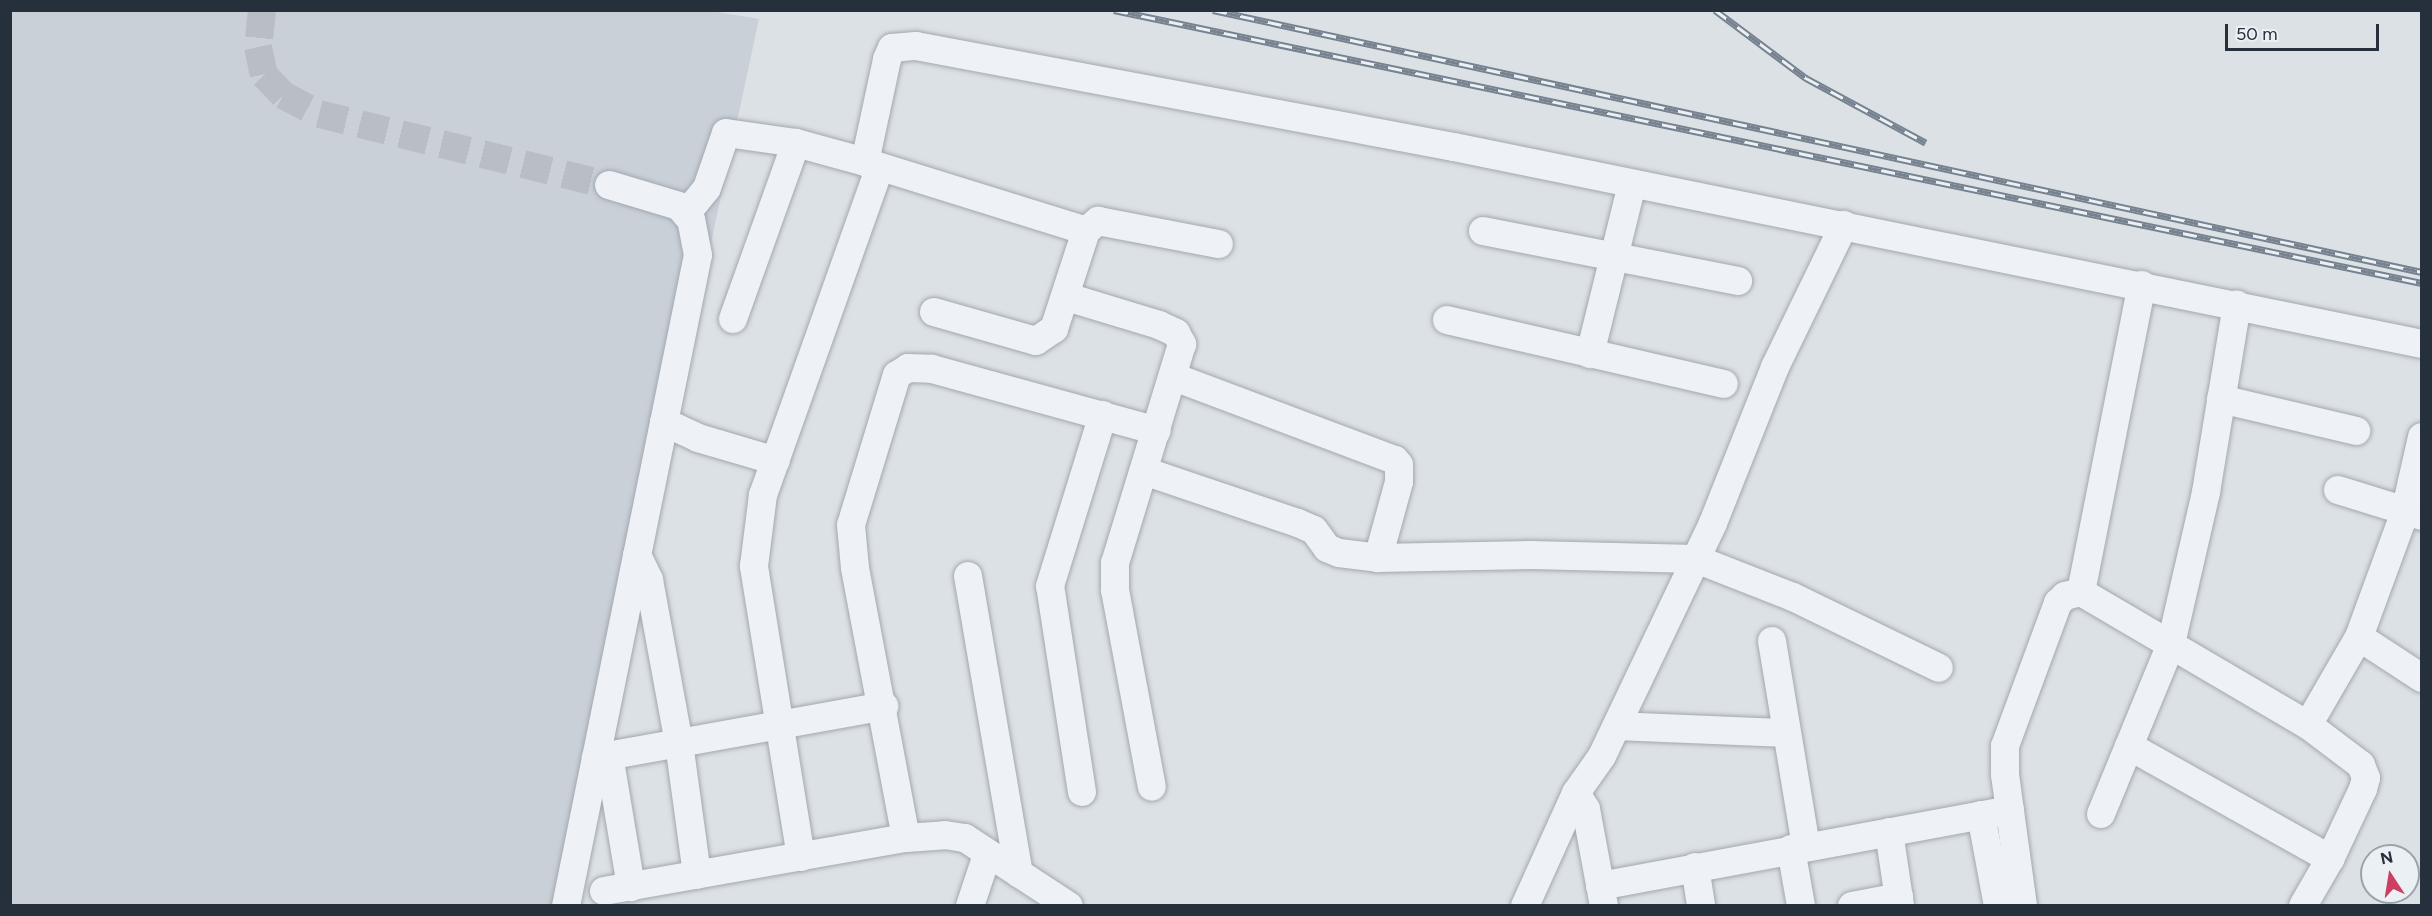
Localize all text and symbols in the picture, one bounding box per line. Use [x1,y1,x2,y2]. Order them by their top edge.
scale bar [2228,12,2382,50]
text: 50 m [2236,23,2278,45]
north arrow [2360,844,2420,904]
text: N [2379,847,2395,868]

